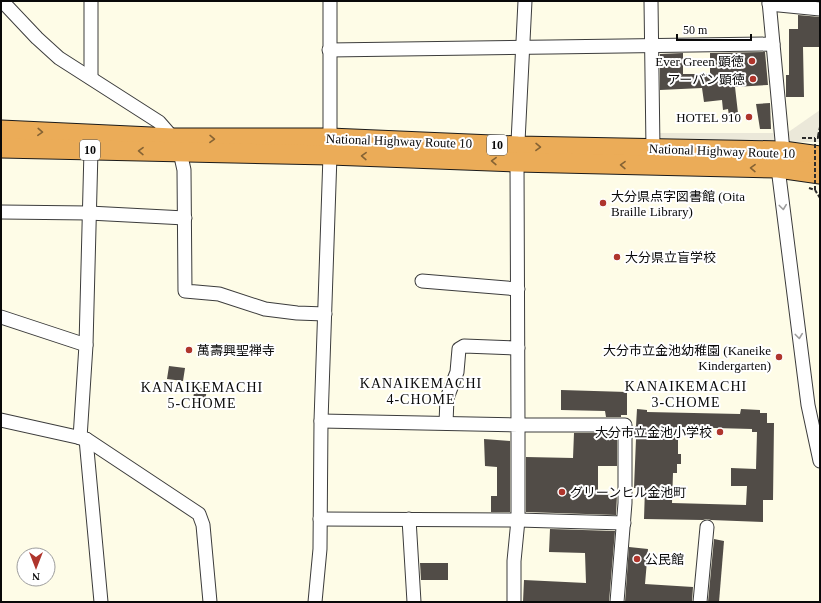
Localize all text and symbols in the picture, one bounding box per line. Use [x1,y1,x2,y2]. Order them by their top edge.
scale bar [677,16,751,42]
text: 50 m [683,23,708,37]
place label: Ever Green 顕徳 [655,54,744,69]
marker: Ever Green 顕徳 [747,56,757,66]
place label: アーバン顕徳 [667,72,745,87]
marker: アーバン顕徳 [748,74,758,84]
place label: HOTEL 910 [676,110,741,125]
marker: HOTEL 910 [744,112,754,122]
one-way arrow [37,128,43,136]
street label: National Highway Route 10 [326,131,472,151]
one-way arrow [209,135,215,143]
road number: 10 [487,135,507,155]
road number: 10 [80,140,100,160]
street label: National Highway Route 10 [649,141,795,161]
one-way arrow [535,142,541,151]
one-way arrow [138,147,144,155]
one-way arrow [361,152,367,161]
one-way arrow [491,157,497,166]
one-way arrow [620,160,626,169]
one-way arrow [750,164,756,172]
place label: 大分県点字図書館 (Oita Braille Library) [611,189,745,219]
marker: 大分県点字図書館 (Oita Braille Library) [598,198,608,208]
one-way arrow [778,204,787,210]
place label: 大分県立盲学校 [625,250,716,265]
marker: 大分県立盲学校 [612,252,622,262]
one-way arrow [795,333,804,339]
place label: 萬壽興聖禅寺 [197,343,275,358]
place label: 大分市立金池幼稚園 (Kaneike Kindergarten) [603,343,771,373]
marker: 萬壽興聖禅寺 [184,345,194,355]
marker: 大分市立金池幼稚園 (Kaneike Kindergarten) [774,352,784,362]
district label: KANAIKEMACHI 4-CHOME [360,376,482,407]
district label: KANAIKEMACHI 3-CHOME [625,379,747,410]
district label: KANAIKEMACHI 5-CHOME [141,380,263,411]
place label: 大分市立金池小学校 [595,425,712,440]
marker: 大分市立金池小学校 [715,427,725,437]
place label: グリーンヒル金池町 [570,485,686,500]
marker: グリーンヒル金池町 [557,487,567,497]
north arrow [16,547,56,587]
place label: 公民館 [645,552,684,567]
marker: 公民館 [632,554,642,564]
text: N [32,571,40,583]

